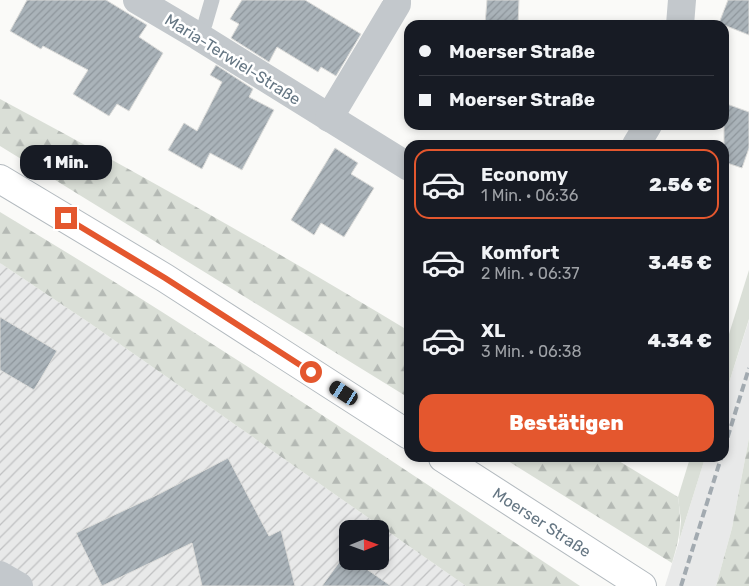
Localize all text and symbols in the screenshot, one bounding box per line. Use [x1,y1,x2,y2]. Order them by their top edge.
street label: Maria-Terwiel-Straße [161,10,304,109]
text: Moerser Straße [449,40,595,63]
text: Moerser Straße [449,88,595,111]
callout: 1 Min. [20,146,112,180]
text: 1 Min. [43,153,89,172]
icon: car [421,162,466,207]
text: Economy [481,163,568,186]
text: 2.56 € [649,173,712,196]
text: 1 Min. · 06:36 [481,186,578,205]
route end [55,207,77,229]
icon: car [421,240,466,285]
text: Komfort [481,241,559,264]
text: 3.45 € [648,251,712,274]
text: 2 Min. · 06:37 [481,264,579,283]
icon: car [421,318,466,363]
text: XL [481,319,505,342]
text: 4.34 € [647,329,712,352]
text: 3 Min. · 06:38 [481,342,582,361]
route start [300,361,322,383]
car [327,379,360,407]
button: Bestätigen [419,394,714,452]
street label: Moerser Straße [489,484,594,561]
north arrow [339,520,389,570]
map controls [339,520,389,570]

